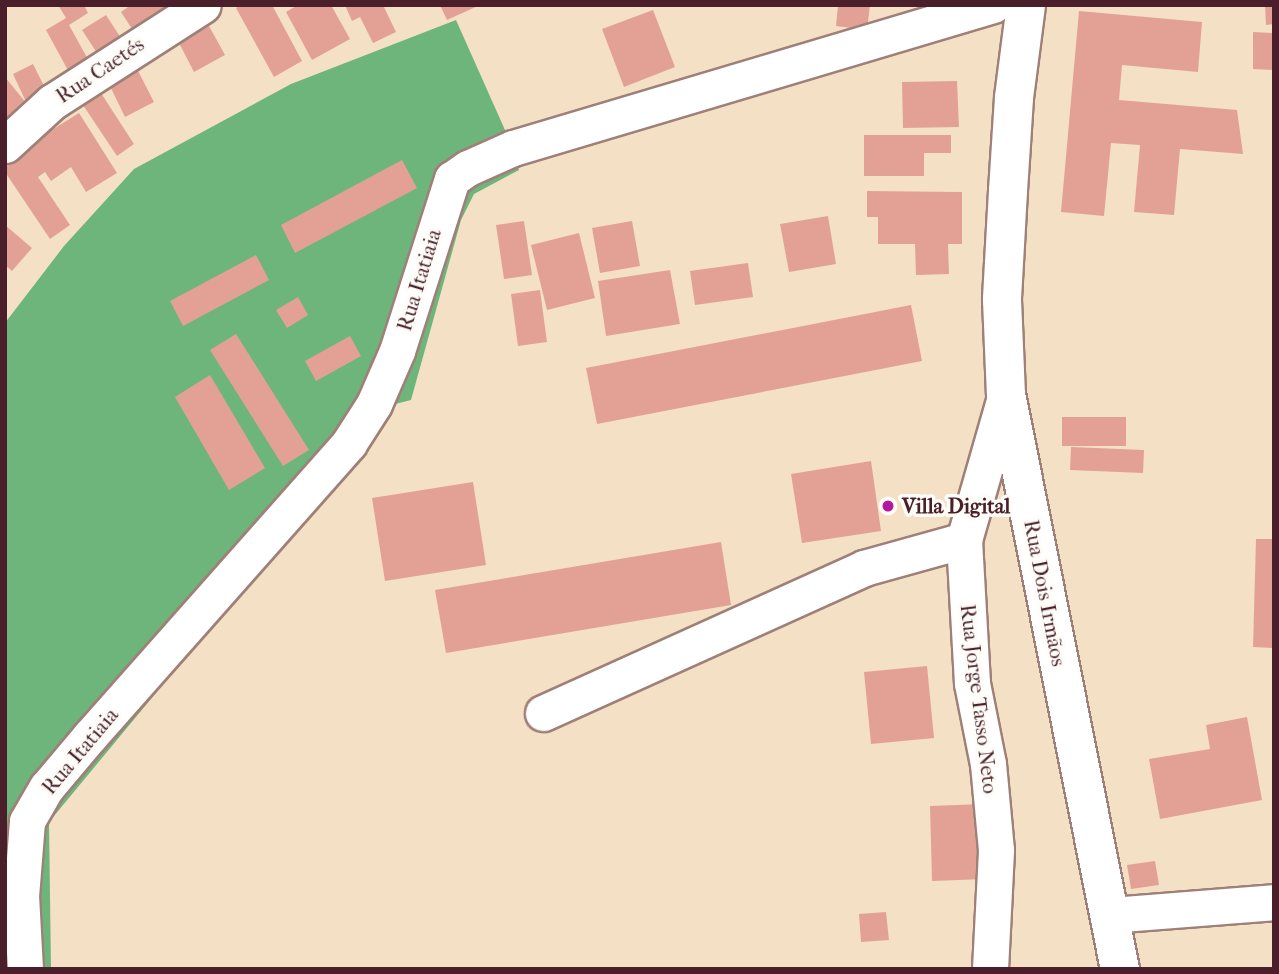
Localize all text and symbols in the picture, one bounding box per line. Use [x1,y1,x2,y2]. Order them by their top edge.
street label: Rua Caetés [51,31,149,109]
street label: Rua Itatiaia [392,226,446,334]
place label: Villa Digital [902,493,1010,519]
marker: Villa Digital [880,498,896,514]
street label: Rua Dois Irmãos [1018,518,1072,668]
street label: Rua Jorge Tasso Neto [955,603,1003,795]
street label: Rua Itatiaia [36,703,124,799]

